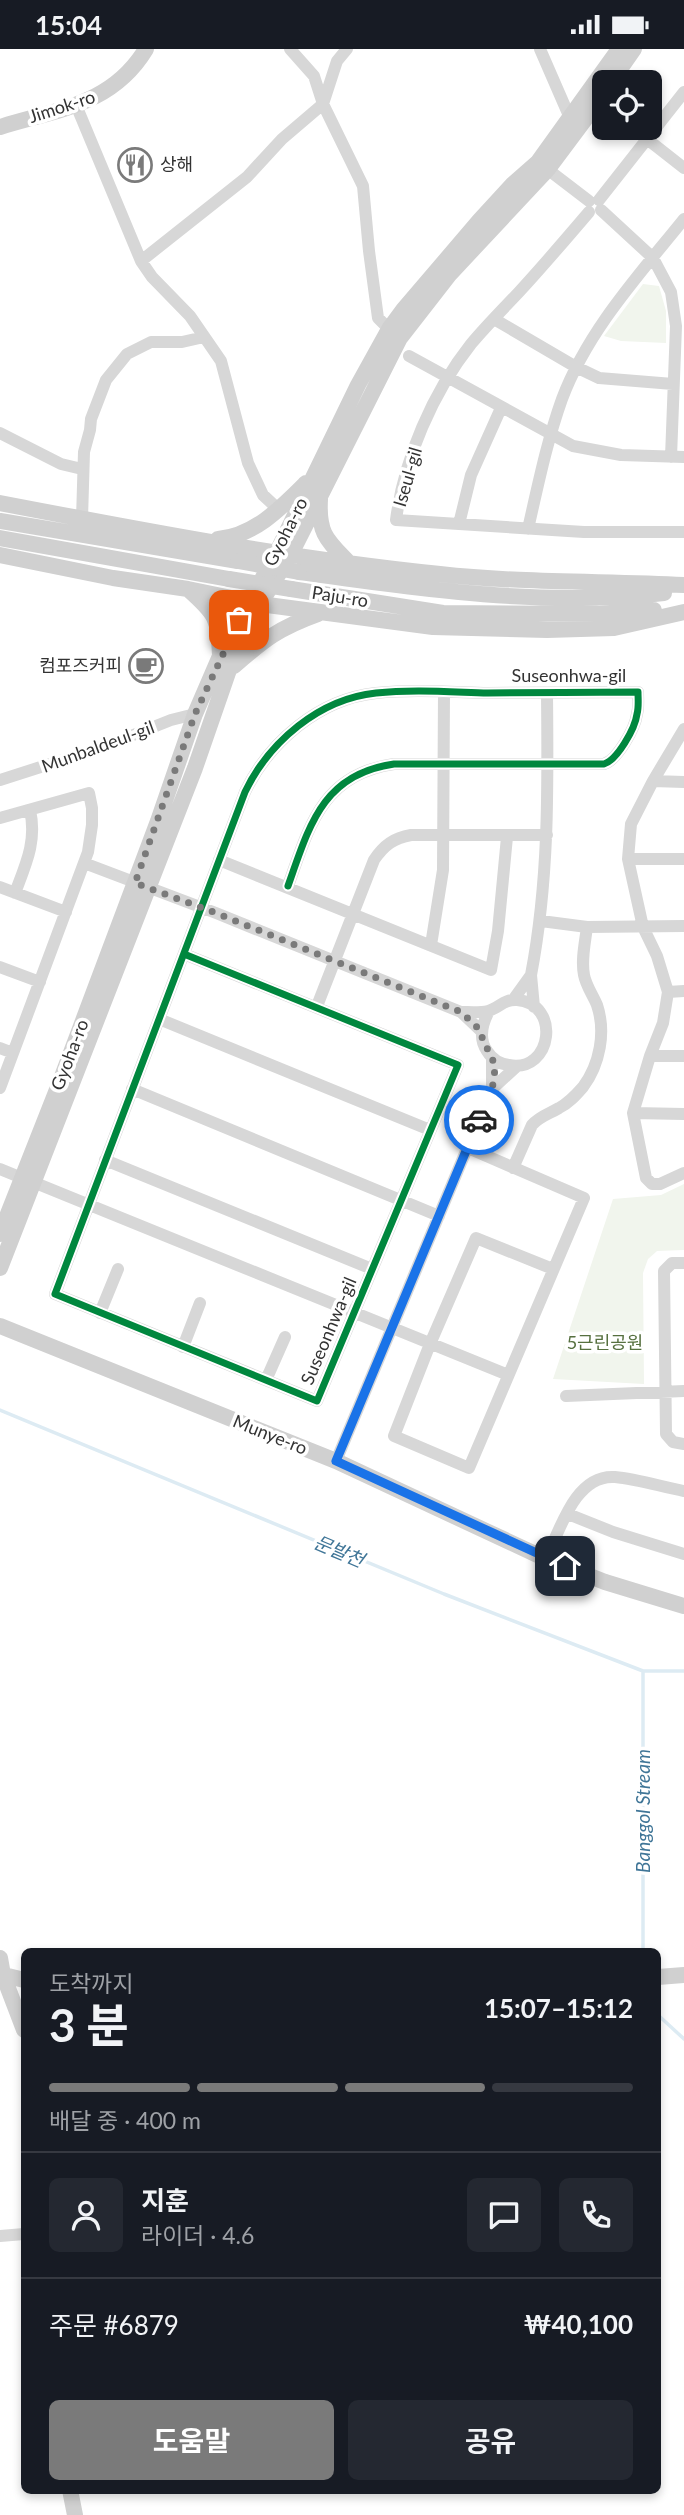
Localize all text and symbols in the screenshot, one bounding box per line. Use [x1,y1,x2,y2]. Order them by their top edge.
text: 15:04 [35,9,102,41]
map controls [592,70,662,140]
button: locate [592,70,662,140]
street label: Jimok-ro [26,85,98,127]
restaurant icon: 상해 [116,146,154,184]
place label: 상해 [160,153,193,175]
street label: Iseul-gil [388,444,426,509]
street label: Gyoha-ro [258,494,312,570]
street label: Paju-ro [310,581,370,611]
pin [209,590,269,650]
icon: bag [220,601,258,639]
cafe icon: 컴포즈커피 [127,647,165,685]
place label: 컴포즈커피 [39,654,122,676]
street label: Suseonhwa-gil [512,664,626,686]
street label: Munbaldeul-gil [38,715,157,777]
street label: Gyoha-ro [46,1016,93,1093]
courier [444,1085,514,1155]
icon: car [460,1101,498,1139]
street label: Suseonhwa-gil [296,1273,361,1388]
park label: 5근린공원 [567,1331,643,1353]
street label: Munye-ro [230,1409,311,1459]
water label: 문발천 [311,1530,369,1572]
pin [535,1536,595,1596]
icon: home [546,1547,584,1585]
water label: Banggol Stream [631,1749,654,1873]
text: 도착까지 [49,1969,134,1997]
text: 15:07–15:12 [484,1992,633,2024]
text: 3 분 [49,1997,129,2052]
text: 배달 중 · 400 m [49,2106,201,2134]
button: person [49,2178,123,2252]
button: chat [467,2178,541,2252]
button: phone [559,2178,633,2252]
text: 지훈 [141,2184,189,2216]
text: 라이더 · 4.6 [141,2221,254,2249]
text: ₩40,100 [523,2308,633,2340]
text: 주문 #6879 [49,2309,179,2341]
button: 도움말 [49,2400,334,2480]
button: 공유 [348,2400,633,2480]

